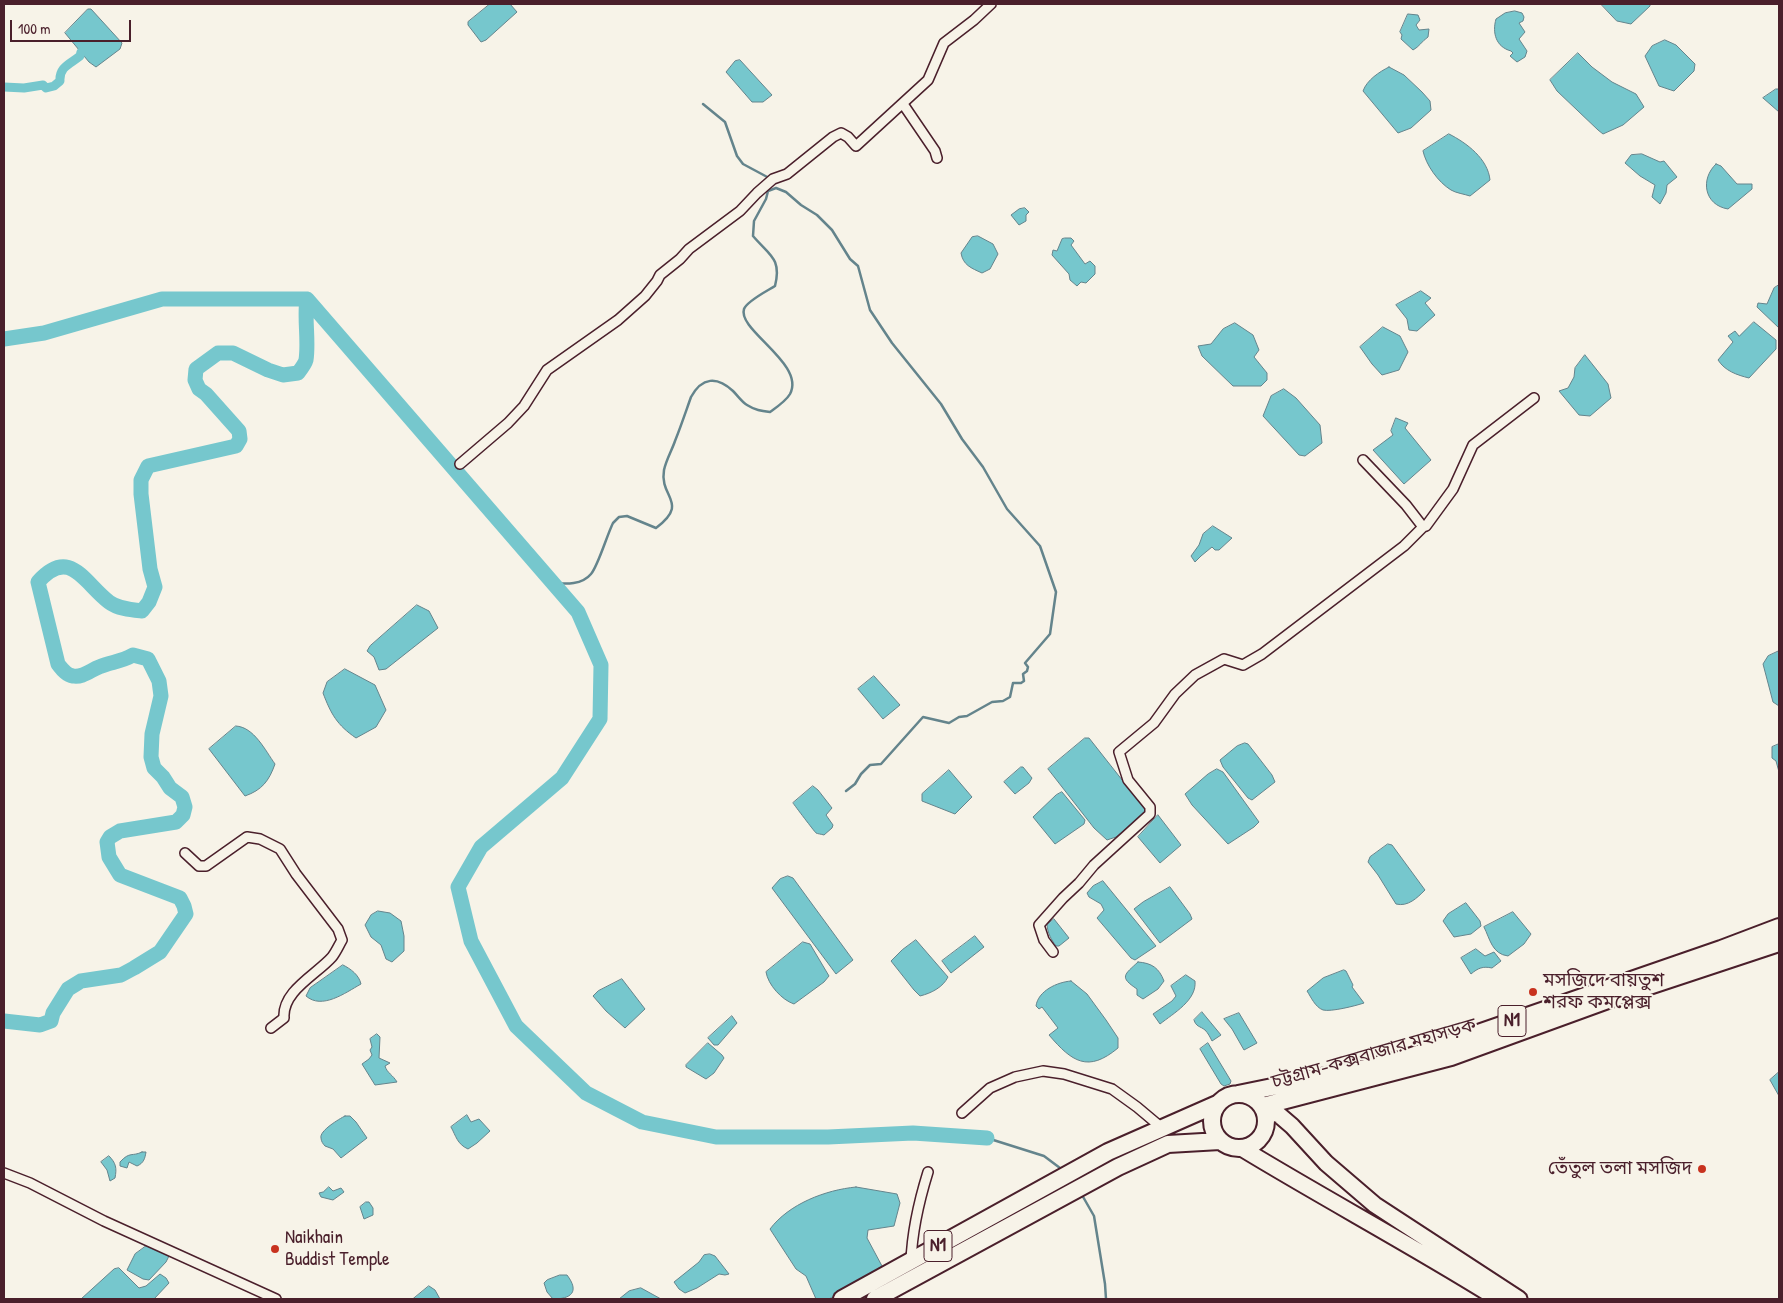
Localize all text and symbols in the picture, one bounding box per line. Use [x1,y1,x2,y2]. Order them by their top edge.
scale bar [12,10,134,42]
text: 100 m [18,18,51,39]
place label: মসজিদে বায়তুশ শরফ কমপ্লেক্স [1543,970,1664,1014]
marker: মসজিদে বায়তুশ শরফ কমপ্লেক্স [1527,986,1539,998]
road number: N1 [1498,1006,1526,1036]
street label: চট্টগ্রাম-কক্সবাজার মহাসড়ক [1269,1014,1479,1094]
place label: তেঁতুল তলা মসজিদ [1548,1158,1692,1180]
marker: তেঁতুল তলা মসজিদ [1696,1163,1708,1175]
place label: Naikhain Buddist Temple [285,1227,390,1271]
road number: N1 [924,1230,952,1262]
marker: Naikhain Buddist Temple [269,1243,281,1255]

